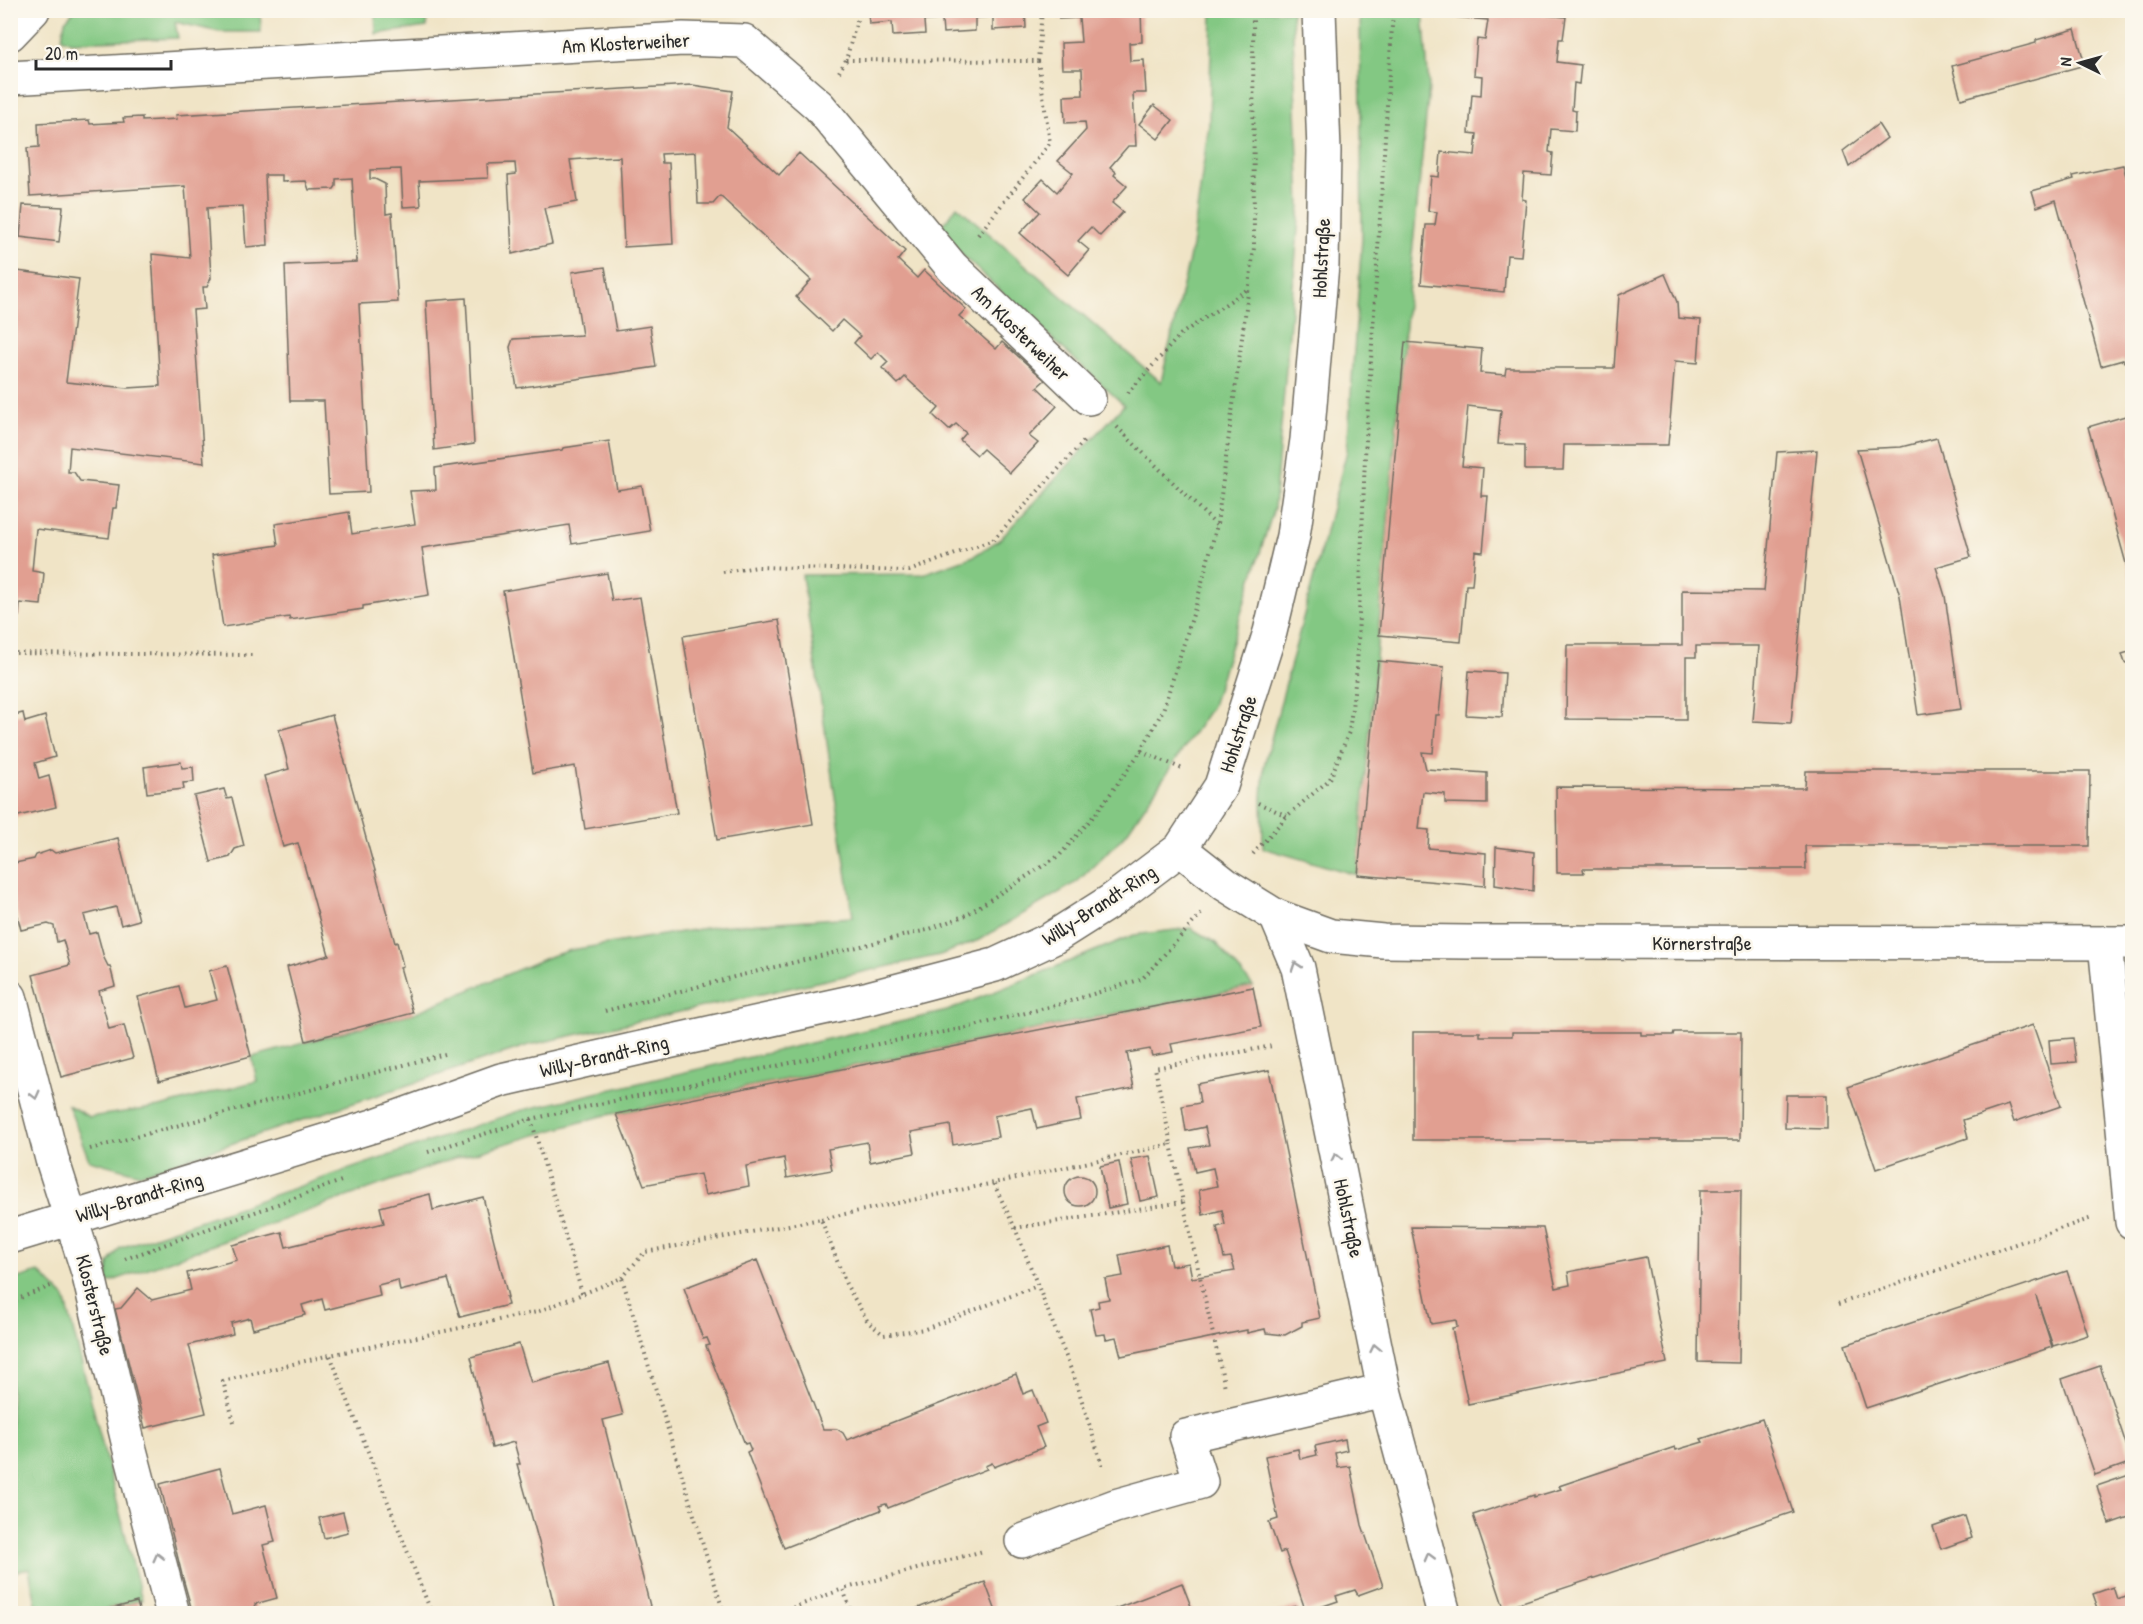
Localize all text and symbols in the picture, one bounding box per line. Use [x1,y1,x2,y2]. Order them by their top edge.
street label: Am Klosterweiher [561,26,691,59]
scale bar [36,33,171,71]
north arrow [2050,33,2110,93]
text: 20 m [45,41,78,66]
text: N [2054,56,2076,67]
street label: Hohlstraße [1305,217,1336,299]
street label: Am Klosterweiher [966,279,1077,387]
street label: Hohlstraße [1212,692,1263,776]
street label: Willy-Brandt-Ring [1036,858,1161,952]
street label: Körnerstraße [1652,929,1752,956]
one-way arrow [1291,961,1303,972]
street label: Willy-Brandt-Ring [537,1028,671,1083]
one-way arrow [28,1089,41,1099]
one-way arrow [1330,1152,1343,1162]
street label: Willy-Brandt-Ring [72,1164,205,1229]
street label: Hohlstraße [1328,1176,1371,1260]
street label: Klosterstraße [70,1252,121,1358]
one-way arrow [1369,1343,1382,1353]
one-way arrow [153,1552,165,1563]
one-way arrow [1423,1552,1436,1562]

